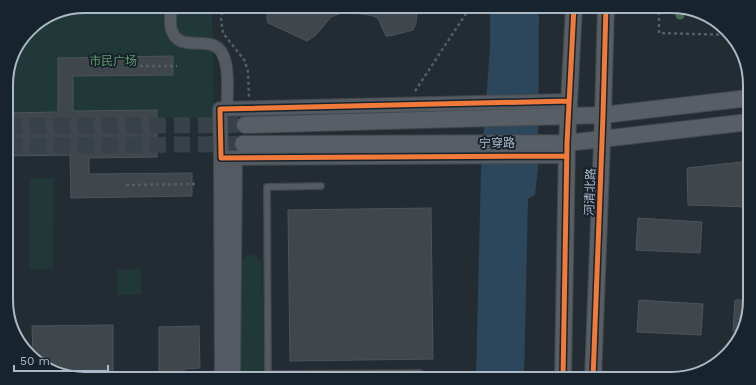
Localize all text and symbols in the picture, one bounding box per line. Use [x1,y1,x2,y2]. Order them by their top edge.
park label: 市民广场 [89,54,137,68]
street label: 宁穿路 [479,136,515,150]
street label: 河清北路 [582,168,598,216]
scale bar [14,347,108,373]
text: 50 m [20,354,50,368]

